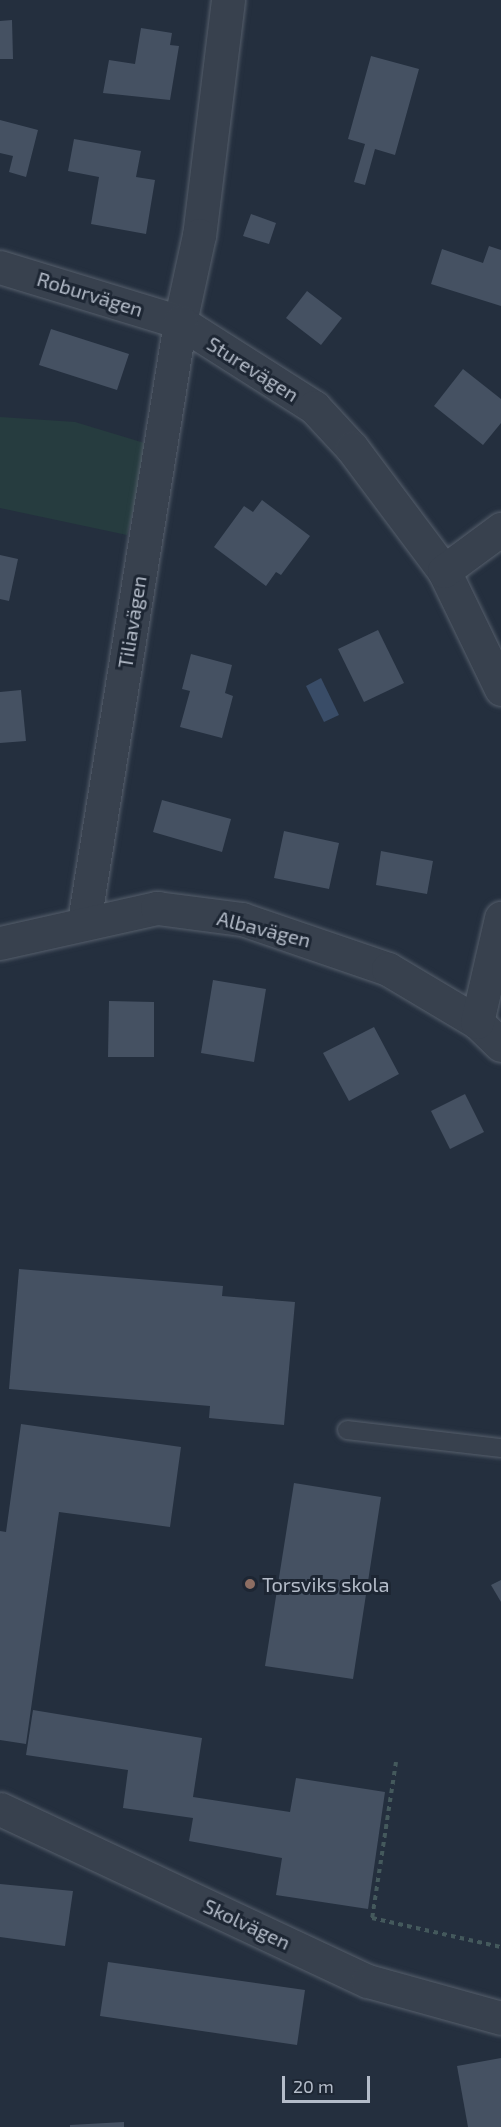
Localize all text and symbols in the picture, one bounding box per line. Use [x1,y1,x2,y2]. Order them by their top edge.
street label: Roburvägen [34,267,146,321]
street label: Sturevägen [203,331,303,407]
street label: Tiliavägen [113,574,151,670]
street label: Albavägen [215,906,313,952]
place label: Torsviks skola [262,1572,390,1596]
marker: Torsviks skola [243,1577,257,1591]
street label: Skolvägen [200,1893,294,1955]
scale bar [285,2064,374,2102]
text: 20 m [293,2075,334,2097]

